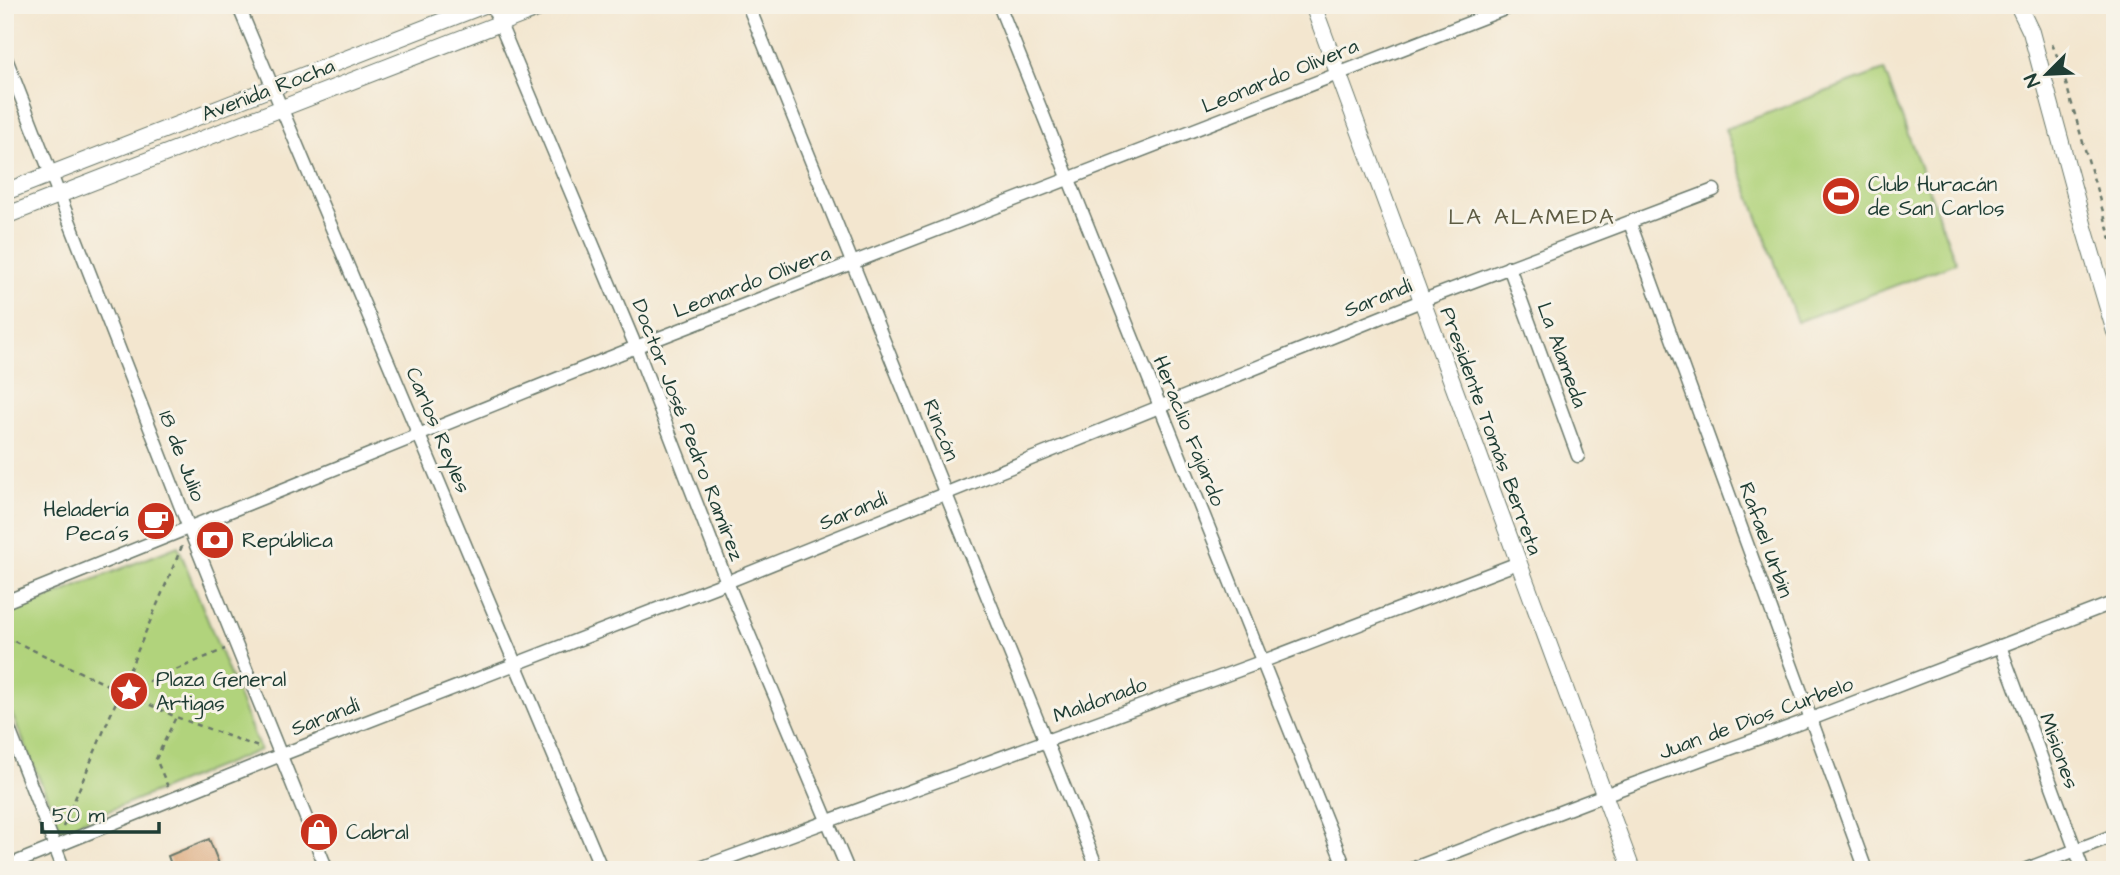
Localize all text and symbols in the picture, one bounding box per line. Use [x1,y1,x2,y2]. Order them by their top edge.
street label: Leonardo Olivera [1197,31,1363,121]
north arrow [2011,38,2082,108]
street label: Avenida Rocha [197,51,339,129]
text: N [2018,69,2048,91]
place label: Club Huracán de San Carlos [1868,170,2004,223]
sports icon: Club Huracán de San Carlos [1820,175,1862,217]
district label: LA ALAMEDA [1448,201,1616,233]
street label: Leonardo Olivera [669,239,835,325]
street label: Sarandí [1340,271,1417,325]
street label: Doctor José Pedro Ramírez [625,295,752,566]
street label: La Alameda [1530,298,1595,412]
street label: Presidente Tomás Berreta [1433,303,1550,559]
street label: Heraclio Fajardo [1146,351,1233,511]
street label: Carlos Reyles [397,363,478,498]
street label: Rincón [916,395,966,465]
street label: 18 de Julio [151,406,213,506]
street label: Rafael Urbin [1732,478,1800,602]
street label: Sarandí [815,484,892,538]
place label: Heladería Peca´s [43,495,129,548]
cafe icon: Heladería Peca´s [135,500,177,542]
bank icon: República [194,519,236,561]
place label: República [242,526,333,556]
place label: Plaza General Artigas [156,665,286,720]
street label: Juan de Dios Curbelo [1655,669,1857,767]
place icon: Plaza General Artigas [108,670,150,712]
street label: Maldonado [1049,670,1151,730]
street label: Sarandí [287,690,364,743]
street label: Misiones [2032,709,2086,793]
scale bar [42,791,159,835]
text: 50 m [52,801,106,830]
shop icon: Cabral [298,811,340,853]
place label: Cabral [346,818,409,847]

